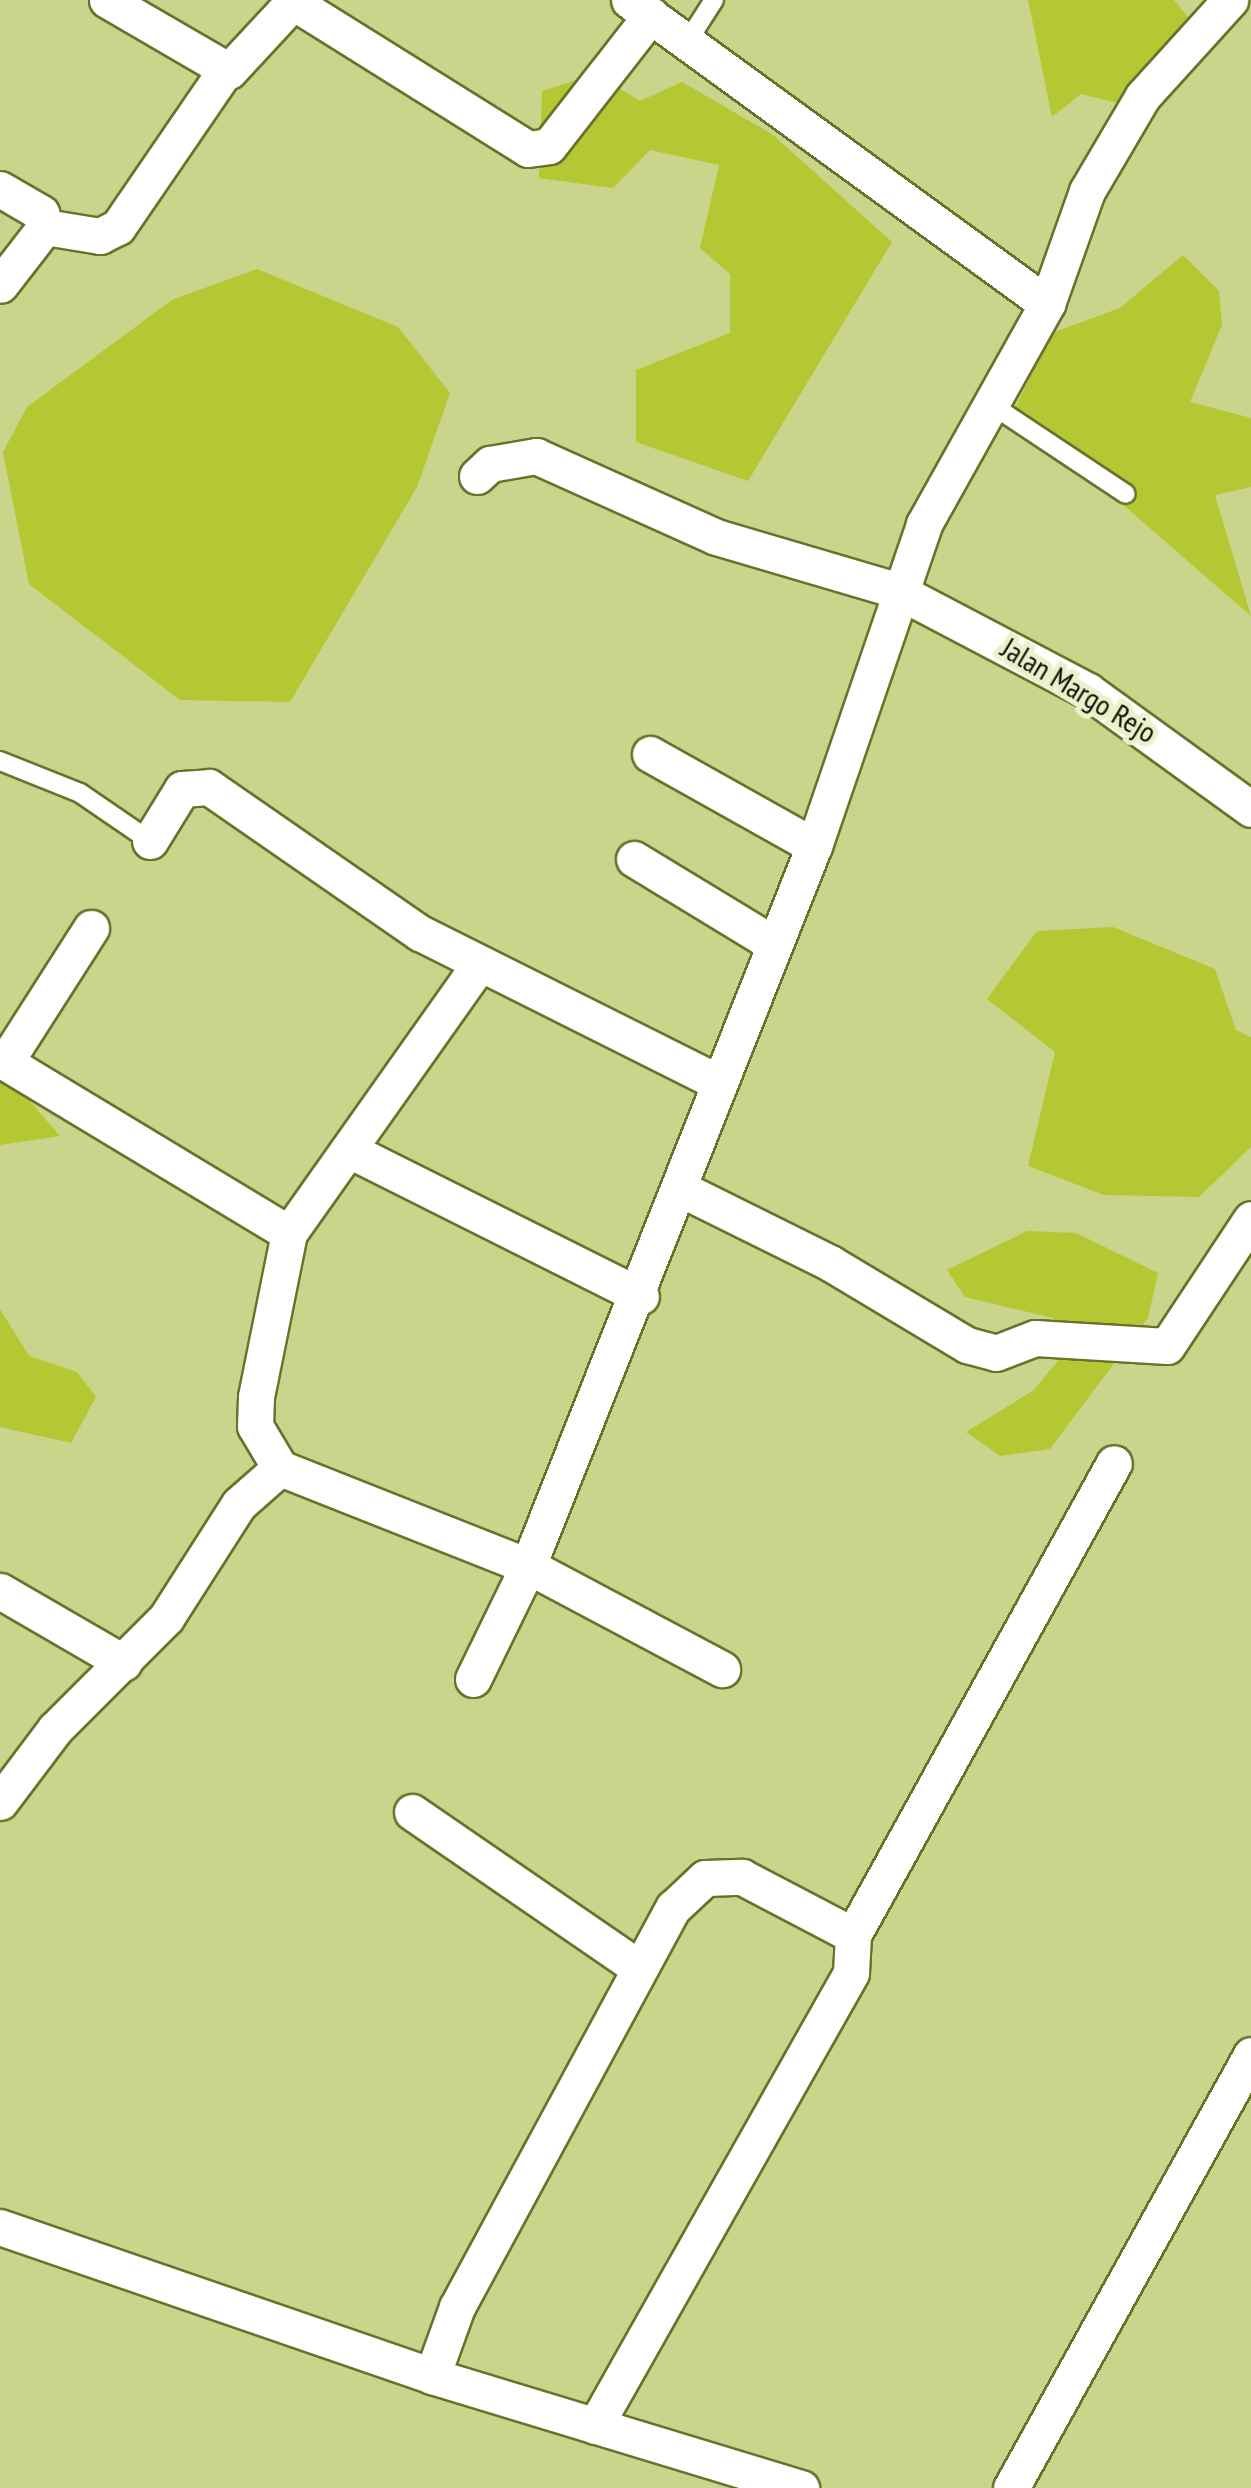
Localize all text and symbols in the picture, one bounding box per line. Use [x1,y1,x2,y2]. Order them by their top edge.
street label: Jalan Margo Rejo [995,630,1163,750]

